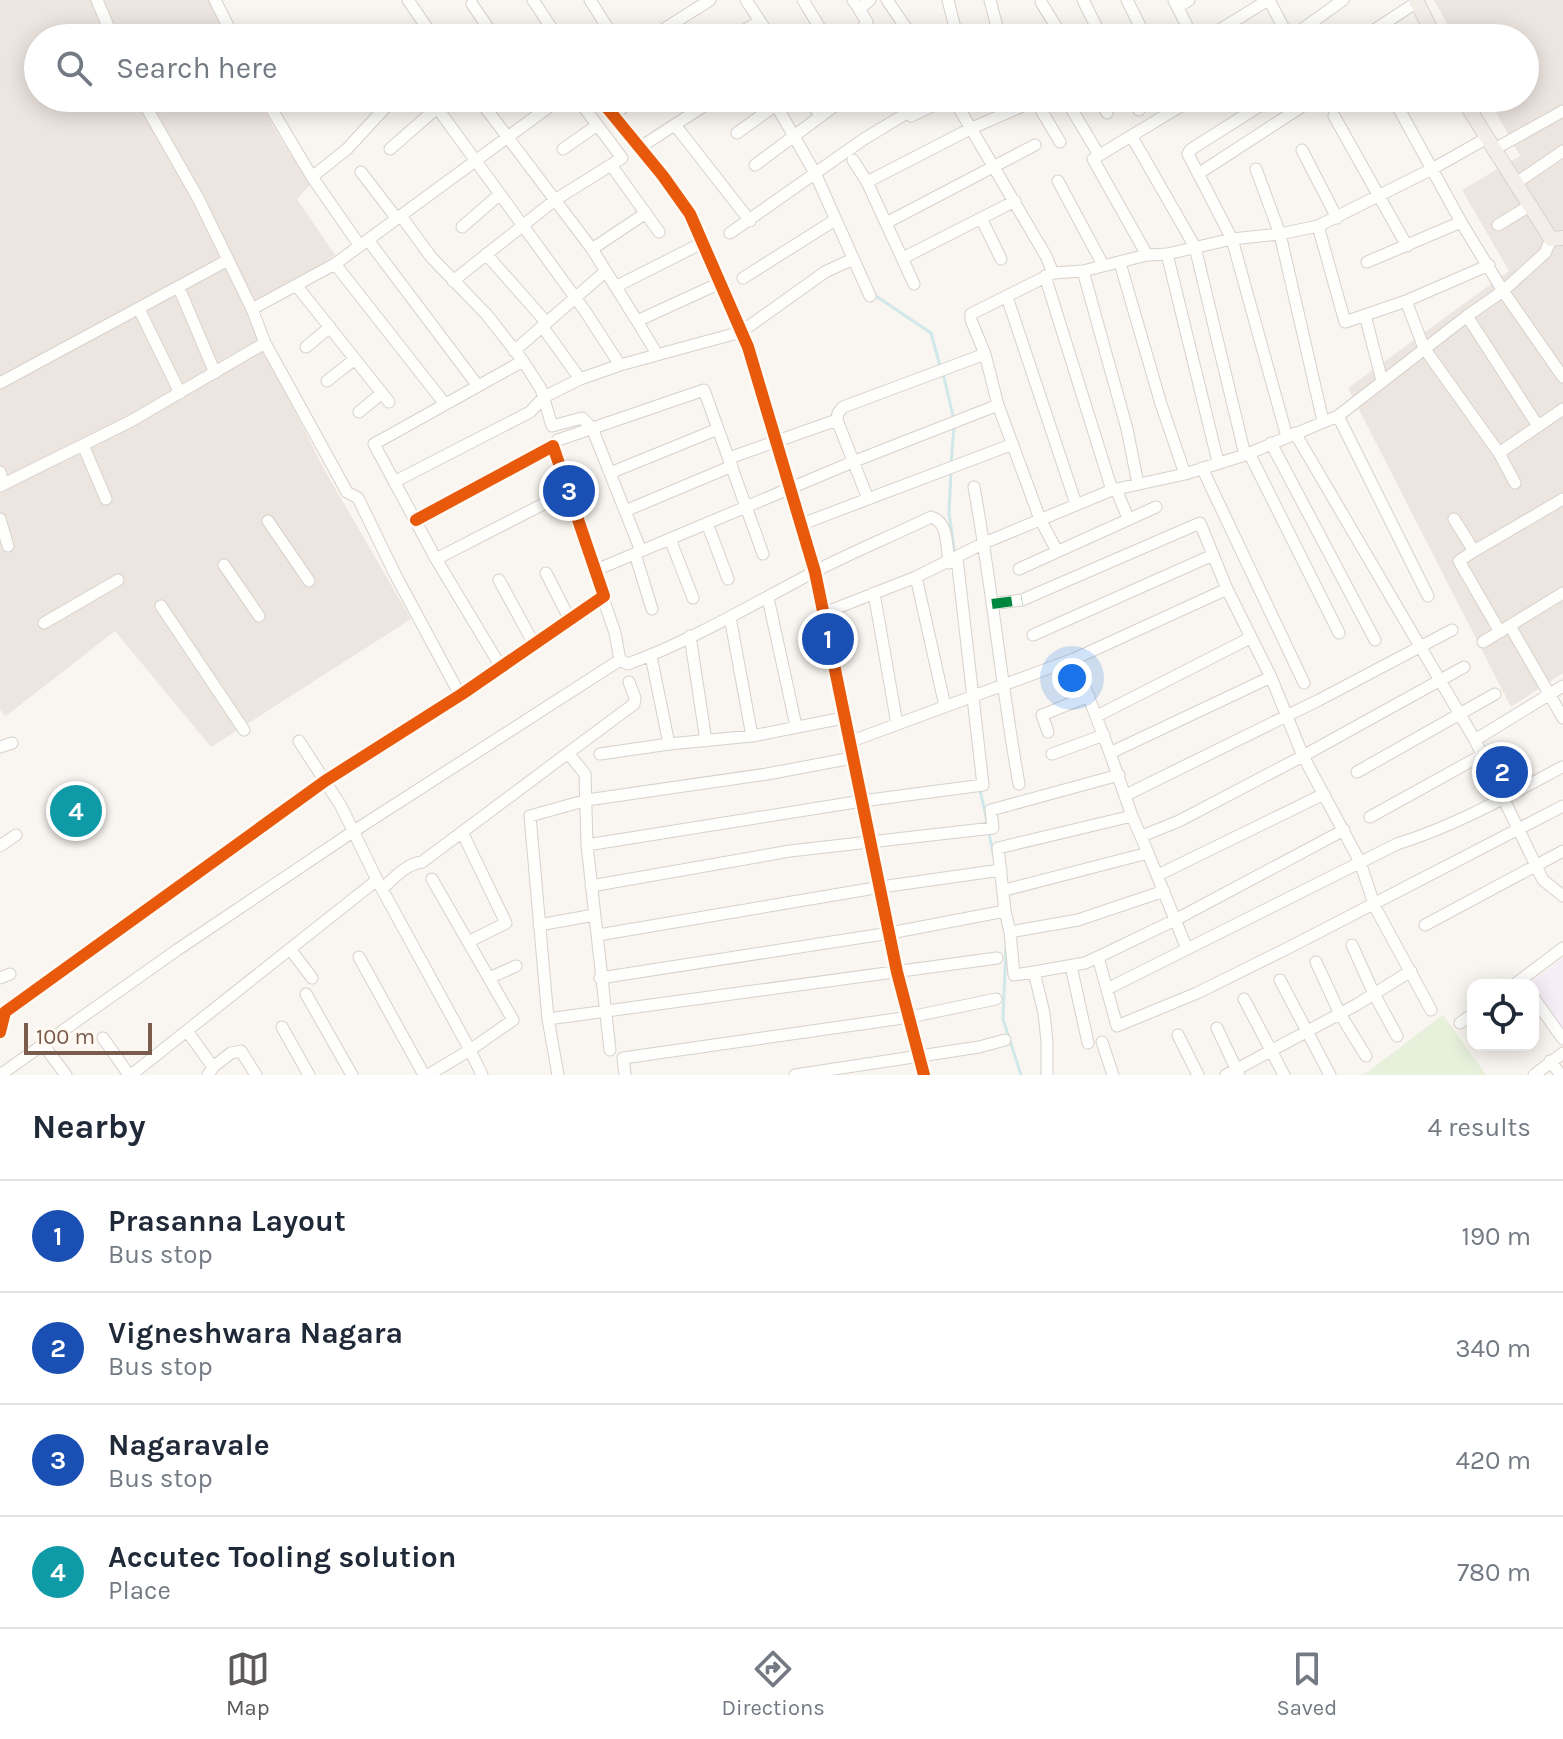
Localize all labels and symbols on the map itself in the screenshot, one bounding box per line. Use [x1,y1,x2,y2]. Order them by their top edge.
pin: 3 [543,461,595,521]
pin: 1 [802,609,854,669]
your location [1052,658,1092,698]
pin: 2 [1476,742,1528,802]
pin: 4 [50,781,102,841]
scale bar [24,1019,152,1055]

